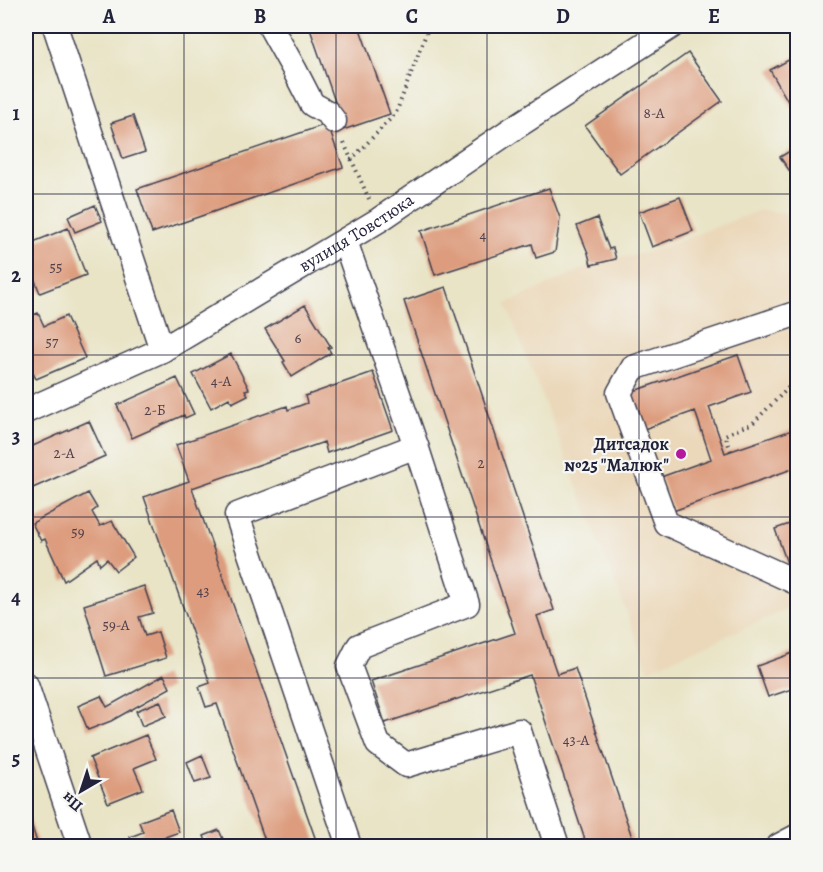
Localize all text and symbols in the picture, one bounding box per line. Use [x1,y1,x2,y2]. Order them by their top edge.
text: A [102,3,116,30]
text: B [254,3,266,30]
text: C [406,3,418,30]
text: D [556,3,570,30]
text: E [708,3,720,30]
text: 1 [12,100,20,127]
house number: 8-А [644,103,665,123]
street label: вулиця Товстюка [294,187,419,277]
house number: 4 [480,225,487,245]
house number: 55 [50,257,62,277]
text: 2 [11,262,21,289]
house number: 6 [295,328,302,348]
house number: 57 [46,332,59,352]
house number: 4-А [211,371,231,391]
house number: 2-Б [144,400,166,420]
text: 3 [12,423,20,450]
place label: Дитсадок №25 "Малюк" [564,432,669,477]
house number: 2-А [54,443,75,463]
marker: Дитсадок №25 "Малюк" [674,447,688,461]
house number: 2 [477,453,485,473]
house number: 59 [71,522,85,542]
house number: 43 [196,581,210,601]
text: 4 [11,584,21,611]
house number: 59-А [103,615,130,635]
house number: 43-А [563,730,590,750]
text: 5 [12,745,20,772]
north arrow [51,761,111,821]
text: Пн [57,787,87,817]

